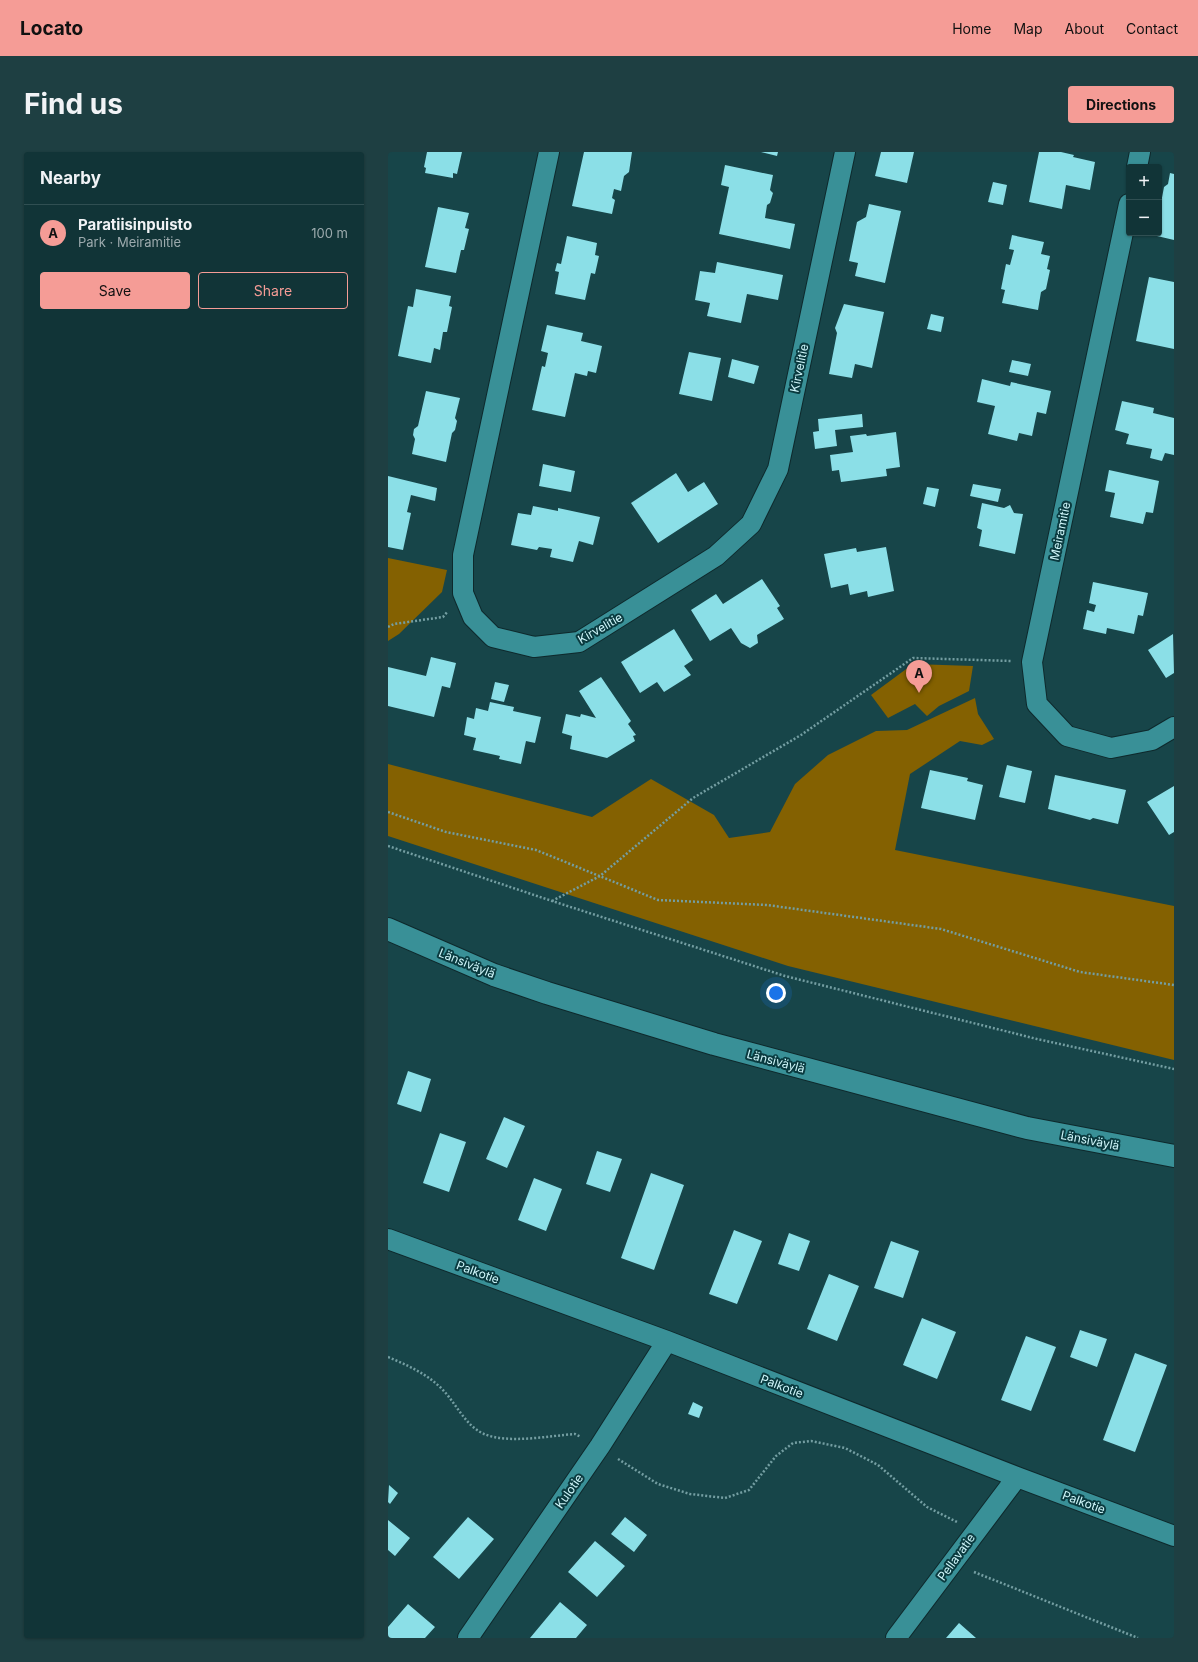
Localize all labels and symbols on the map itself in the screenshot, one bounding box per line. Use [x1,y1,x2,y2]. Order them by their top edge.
street label: Kirvelitie [787,342,811,394]
street label: Meiramitie [1047,500,1073,562]
street label: Kirvelitie [575,609,625,647]
pin: A [906,660,932,693]
street label: Länsiväylä [437,945,497,981]
your location [766,983,786,1003]
street label: Länsiväylä [745,1046,807,1076]
street label: Länsiväylä [1059,1127,1121,1153]
street label: Palkotie [454,1257,502,1287]
street label: Palkotie [758,1371,806,1401]
street label: Kulotie [552,1471,586,1511]
street label: Palkotie [1060,1487,1108,1517]
street label: Pellavatie [934,1531,978,1583]

